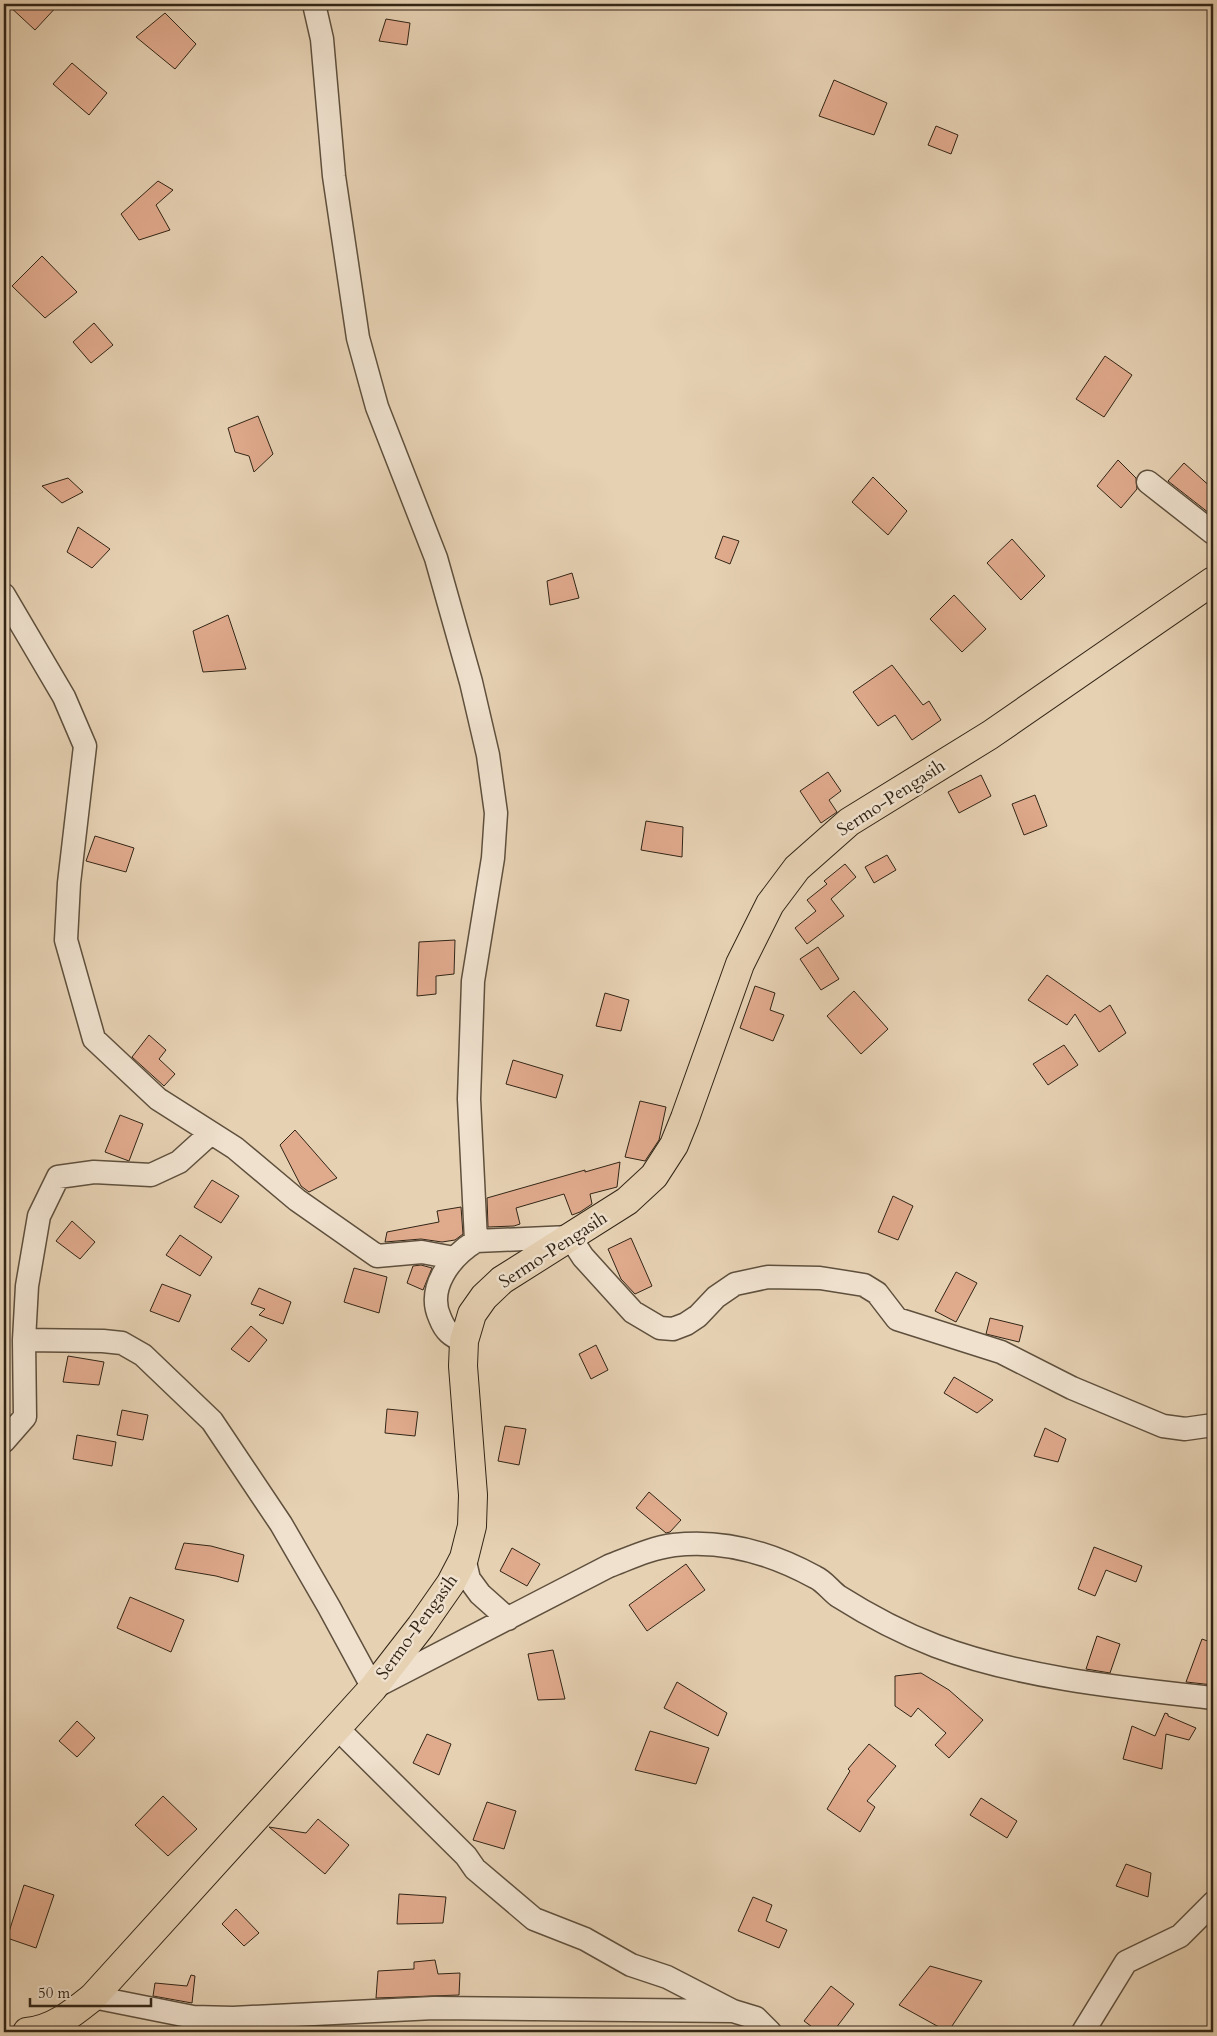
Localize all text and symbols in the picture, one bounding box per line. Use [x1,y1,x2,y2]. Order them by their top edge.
street label: Sermo-Pengasih [832,754,950,842]
street label: Sermo-Pengasih [494,1206,612,1294]
street label: Sermo-Pengasih [370,1569,464,1685]
scale bar [30,1976,151,2008]
text: 50 m [38,1983,70,2003]

